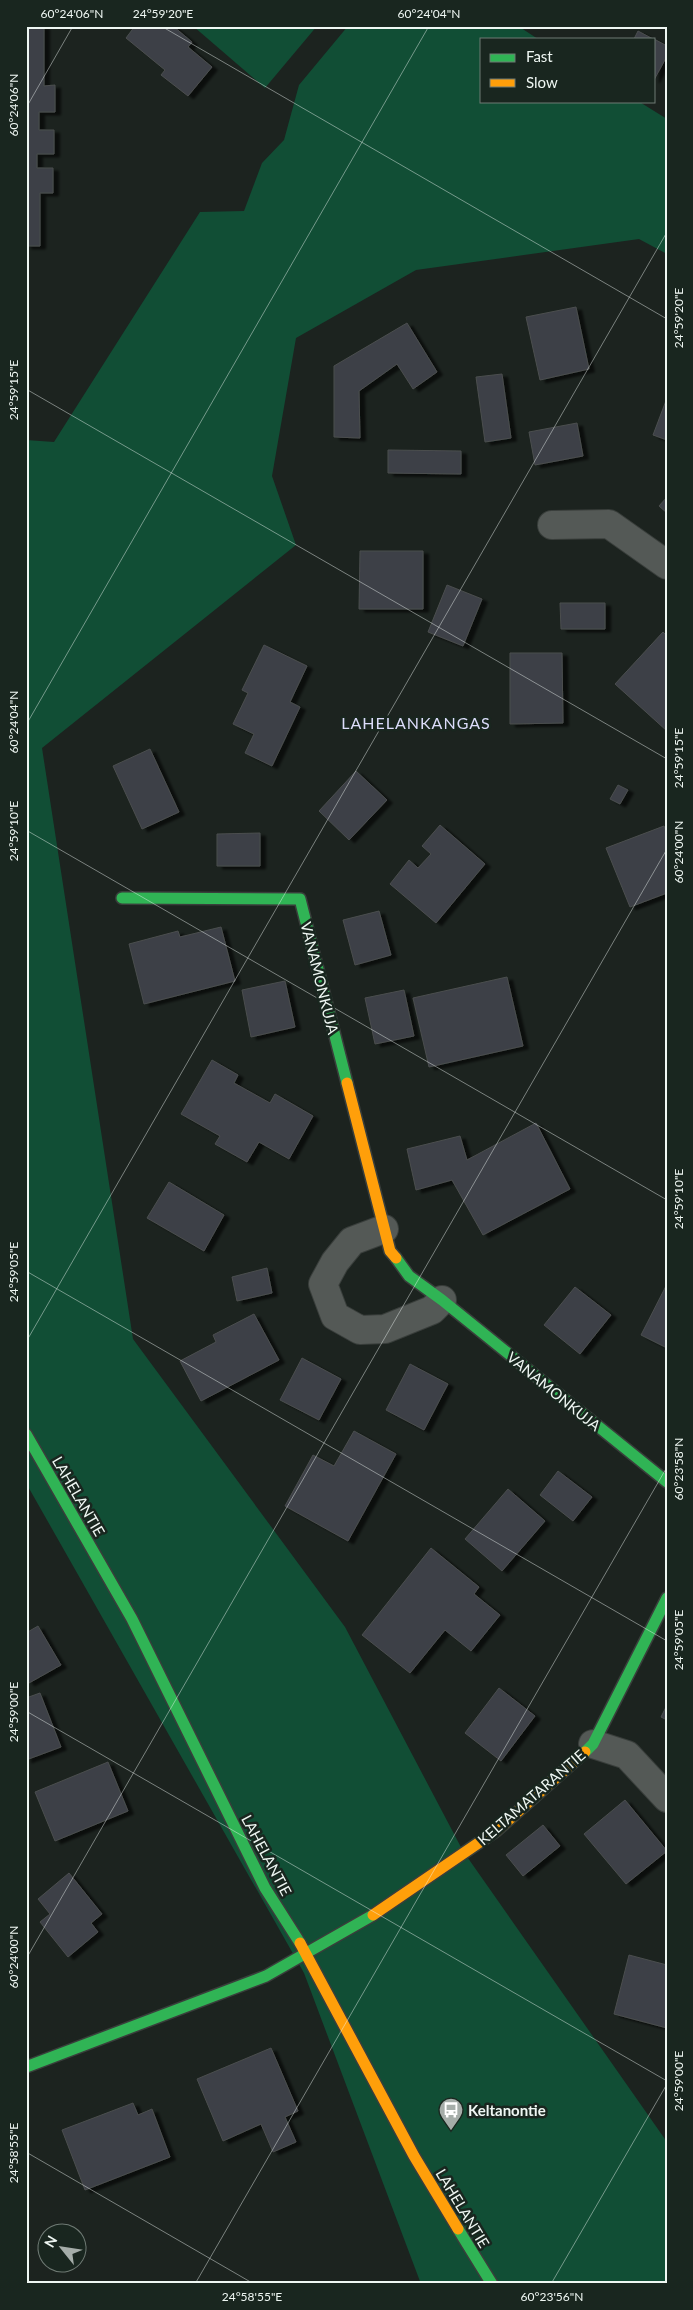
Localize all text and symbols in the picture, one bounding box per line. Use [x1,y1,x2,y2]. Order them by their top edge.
text: 60°24'06"N [41,6,103,21]
text: 24°59'20"E [133,6,193,21]
text: 60°24'04"N [398,6,460,21]
legend [480,38,656,102]
text: Fast [526,47,553,65]
text: Slow [526,73,558,91]
text: 60°24'06"N [6,74,21,136]
text: 24°59'20"E [671,288,686,348]
text: 24°59'15"E [6,360,21,420]
text: 60°24'04"N [6,691,21,753]
district label: LAHELANKANGAS [341,713,491,732]
text: 24°59'15"E [671,728,686,788]
text: 24°59'10"E [6,801,21,861]
text: 60°24'00"N [671,821,686,883]
street label: VANAMONKUJA [297,920,343,1037]
text: 24°59'10"E [671,1169,686,1229]
text: 24°59'05"E [6,1242,21,1302]
street label: VANAMONKUJA [503,1348,605,1435]
text: 60°23'58"N [671,1438,686,1500]
street label: LAHELANTIE [49,1453,109,1539]
text: 24°59'05"E [671,1610,686,1670]
text: 24°59'00"E [6,1682,21,1742]
street label: KELTAMATARANTIE [474,1745,588,1849]
street label: LAHELANTIE [238,1811,296,1899]
text: 60°24'00"N [6,1926,21,1988]
text: 24°59'00"E [671,2051,686,2111]
bus stop icon: Keltanontie [438,2097,464,2131]
place label: Keltanontie [468,2101,546,2119]
text: 24°58'55"E [6,2123,21,2183]
street label: LAHELANTIE [432,2165,494,2251]
north arrow [38,2222,88,2272]
text: N [40,2232,60,2250]
text: 24°58'55"E [222,2289,282,2304]
text: 60°23'56"N [521,2289,583,2304]

